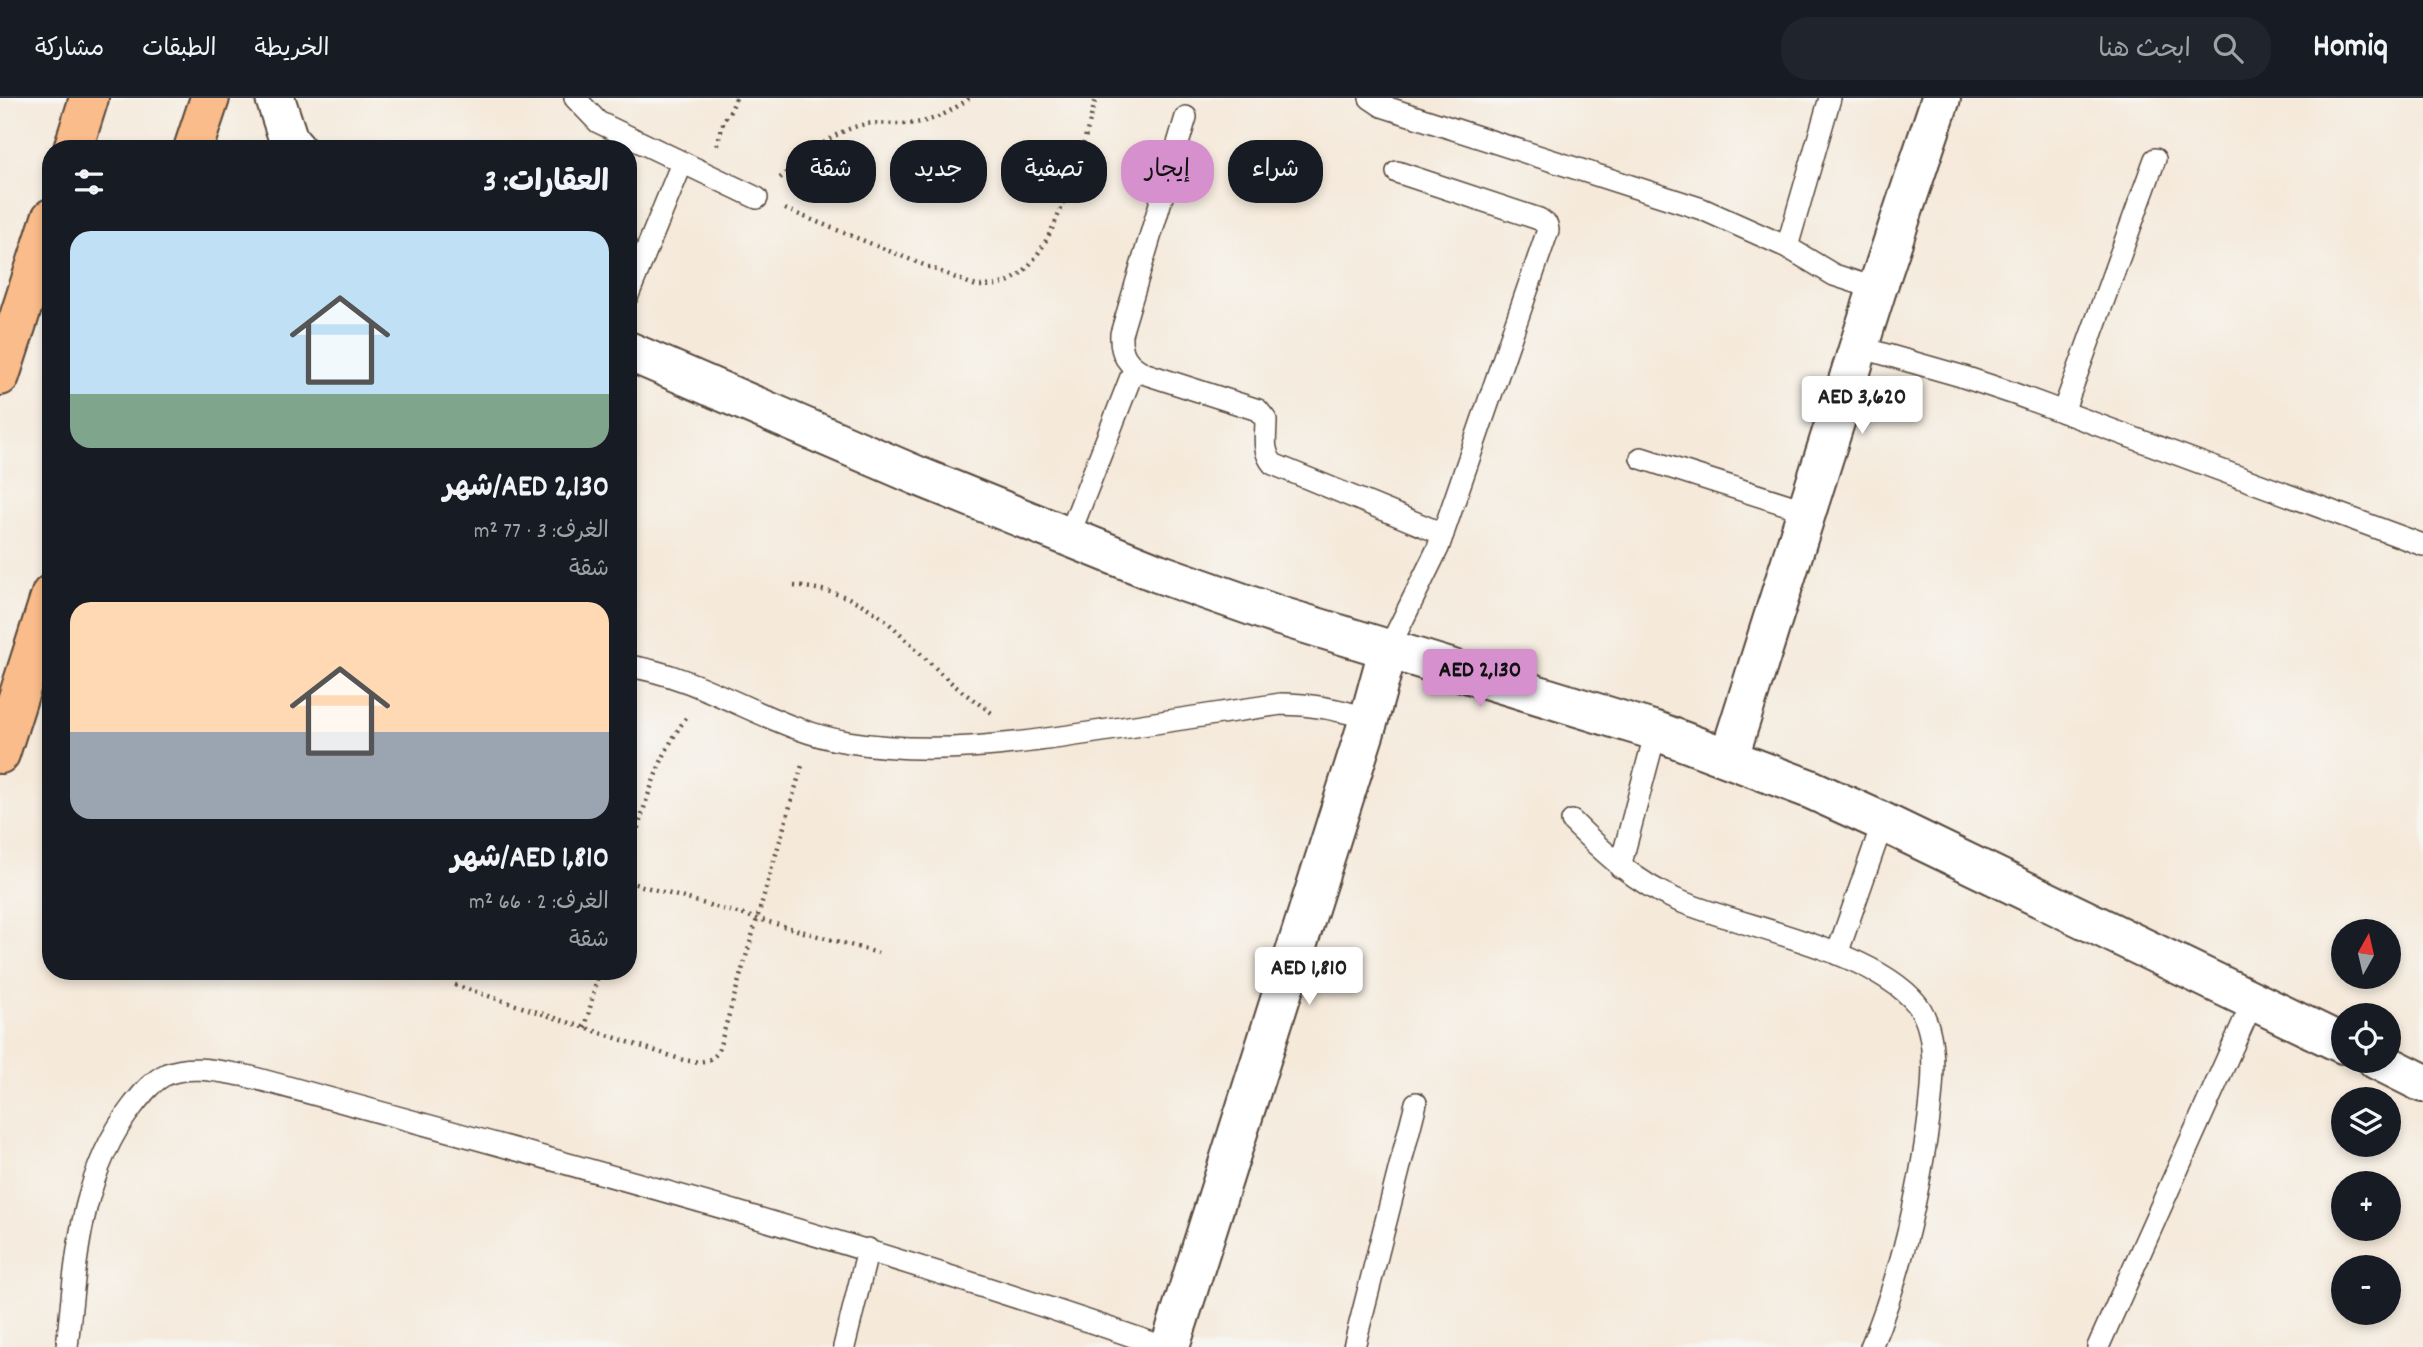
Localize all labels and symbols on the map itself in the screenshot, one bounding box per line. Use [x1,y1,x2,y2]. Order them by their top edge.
pin: AED 3,620 [1782,376,1942,436]
pin: AED 2,130 [1400,650,1560,709]
north arrow [2331,919,2401,989]
pin: AED 1,810 [1229,948,1389,1007]

